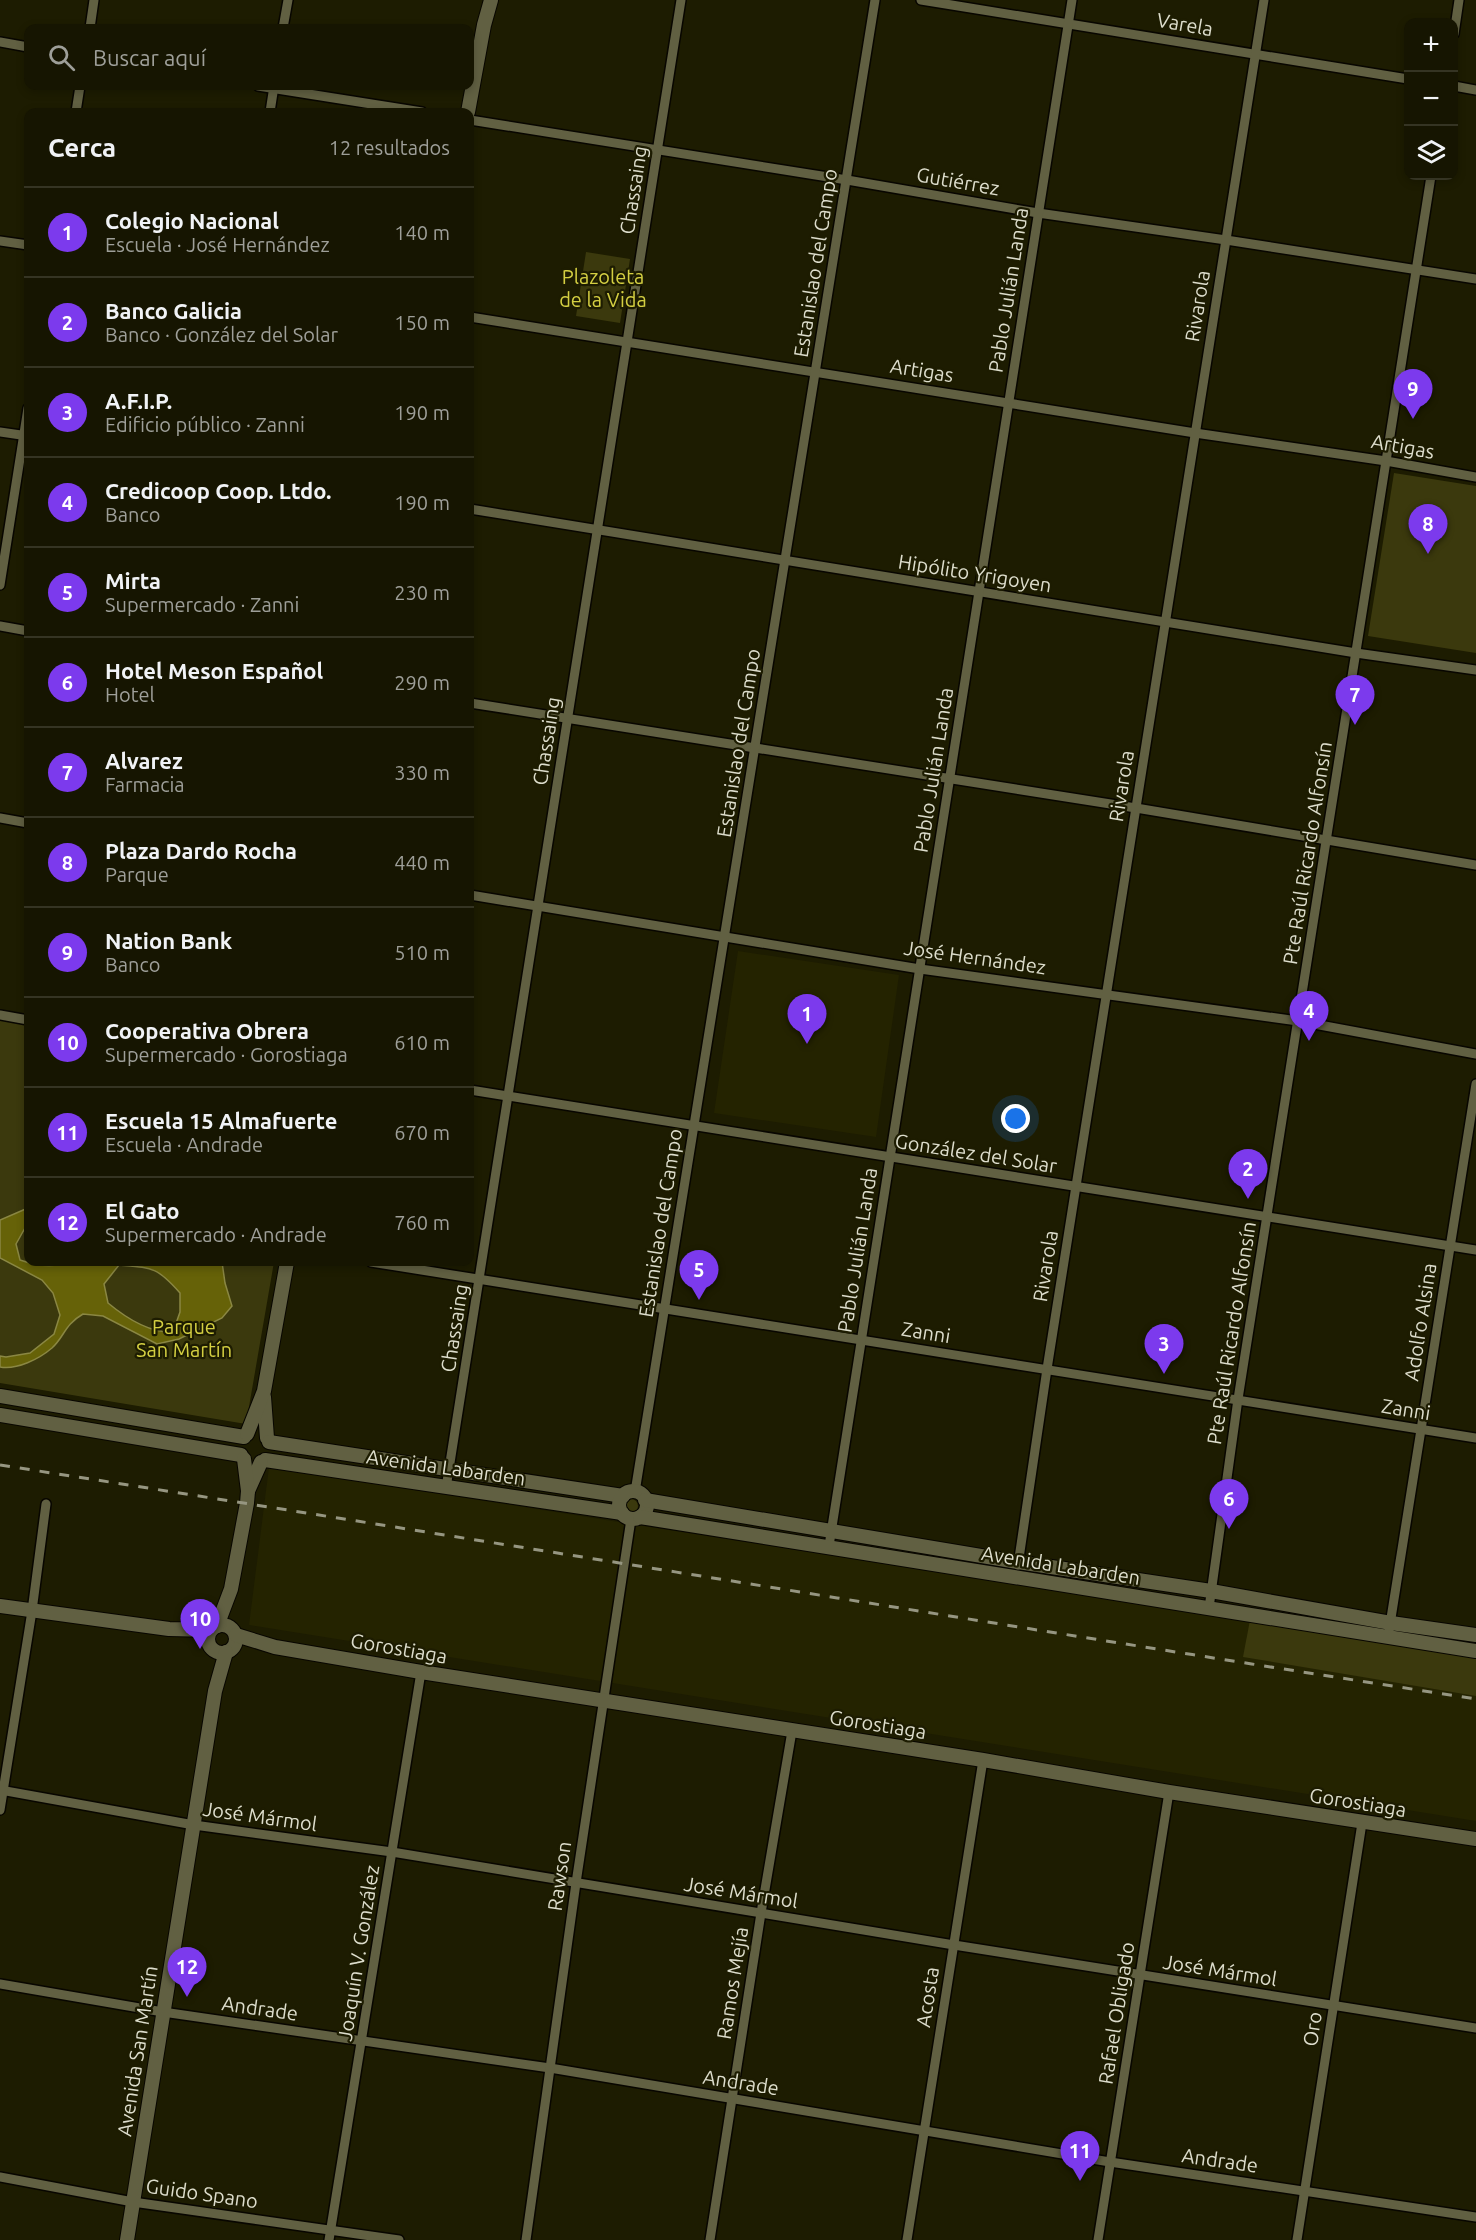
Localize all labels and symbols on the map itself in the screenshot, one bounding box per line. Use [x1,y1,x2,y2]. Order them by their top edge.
street label: Varela [1155,8,1215,40]
street label: Chassaing [615,144,651,236]
street label: Gutiérrez [915,162,1001,200]
street label: Estanislao del Campo [789,167,841,359]
street label: Pablo Julián Landa [984,206,1032,374]
park label: Plazoleta de la Vida [559,265,647,311]
street label: Rivarola [1180,269,1214,343]
street label: Artigas [889,354,955,386]
pin: 9 [1394,370,1432,419]
street label: Artigas [1370,429,1436,463]
pin: 8 [1408,504,1448,554]
street label: Hipólito Yrigoyen [897,550,1053,596]
street label: Estanislao del Campo [712,647,764,839]
pin: 7 [1336,676,1374,725]
street label: Pablo Julián Landa [909,686,957,854]
street label: Chassaing [528,695,564,787]
street label: Pte Raúl Ricardo Alfonsín [1278,740,1336,966]
street label: Rivarola [1104,749,1138,823]
street label: José Hernández [902,936,1048,978]
pin: 4 [1290,992,1328,1041]
pin: 1 [788,994,826,1044]
your location [1001,1104,1030,1133]
street label: Estanislao del Campo [634,1127,686,1319]
street label: González del Solar [893,1129,1059,1177]
pin: 2 [1228,1150,1268,1199]
street label: Pablo Julián Landa [833,1166,881,1334]
street label: Pte Raúl Ricardo Alfonsín [1202,1220,1260,1446]
street label: Rivarola [1028,1229,1062,1303]
pin: 5 [680,1250,718,1300]
street label: Adolfo Alsina [1399,1261,1441,1383]
street label: Chassaing [436,1282,472,1374]
park label: Parque San Martín [136,1315,232,1361]
street label: Zanni [900,1317,952,1347]
pin: 3 [1144,1324,1184,1374]
street label: Zanni [1380,1394,1432,1424]
street label: Avenida Labarden [365,1444,527,1490]
pin: 6 [1210,1480,1248,1529]
street label: Avenida Labarden [980,1541,1142,1589]
pin: 10 [180,1600,220,1649]
street label: Gorostiaga [349,1628,449,1668]
street label: Gorostiaga [828,1705,928,1743]
street label: Gorostiaga [1308,1783,1408,1821]
street label: José Mármol [201,1797,319,1835]
street label: Rawson [543,1840,575,1912]
street label: Joaquín V. González [333,1863,383,2043]
street label: José Mármol [682,1872,800,1912]
street label: Ramos Mejía [712,1925,752,2041]
street label: Rafael Obligado [1093,1940,1139,2086]
pin: 12 [168,1948,207,1997]
street label: José Mármol [1161,1950,1279,1990]
street label: Avenida San Martín [112,1964,162,2138]
street label: Acosta [911,1965,943,2029]
street label: Andrade [220,1991,300,2025]
street label: Oro [1298,2010,1326,2048]
street label: Andrade [701,2065,781,2099]
pin: 11 [1060,2132,1100,2181]
street label: Andrade [1180,2143,1260,2177]
street label: Guido Spano [144,2174,260,2212]

